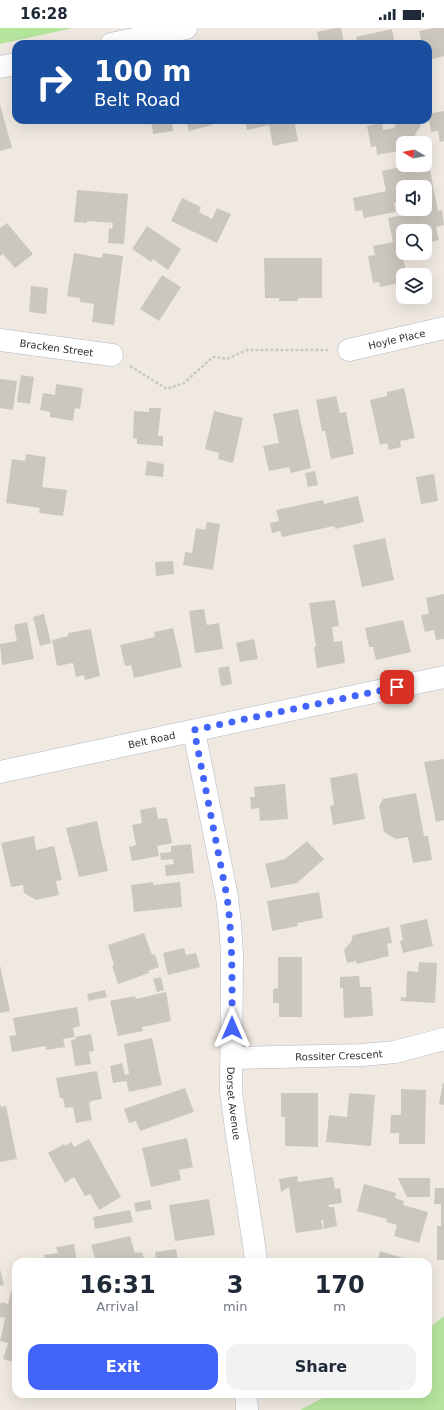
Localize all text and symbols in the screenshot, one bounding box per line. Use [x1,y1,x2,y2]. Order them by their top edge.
text: 16:28 [20,5,68,23]
text: 100 m [94,55,191,88]
icon: right [28,56,80,108]
text: Belt Road [94,89,180,110]
north arrow [396,136,432,172]
map controls [396,136,432,304]
button: sound [396,180,432,216]
button: search [396,224,432,260]
button: layers [396,268,432,304]
street label: Hoyle Place [367,327,426,351]
street label: Bracken Street [19,338,94,358]
pin [380,670,414,704]
icon: arrive [386,676,408,698]
street label: Belt Road [127,730,176,750]
position arrow [211,1007,253,1049]
street label: Rossiter Crescent [295,1048,383,1063]
street label: Dorset Avenue [225,1067,243,1141]
text: 16:31 [79,1271,156,1299]
text: 3 [227,1271,243,1299]
text: 170 [315,1271,365,1299]
text: Arrival [96,1299,139,1314]
text: min [223,1299,247,1314]
text: m [333,1299,346,1314]
button: Exit [28,1344,218,1390]
button: Share [226,1344,416,1390]

